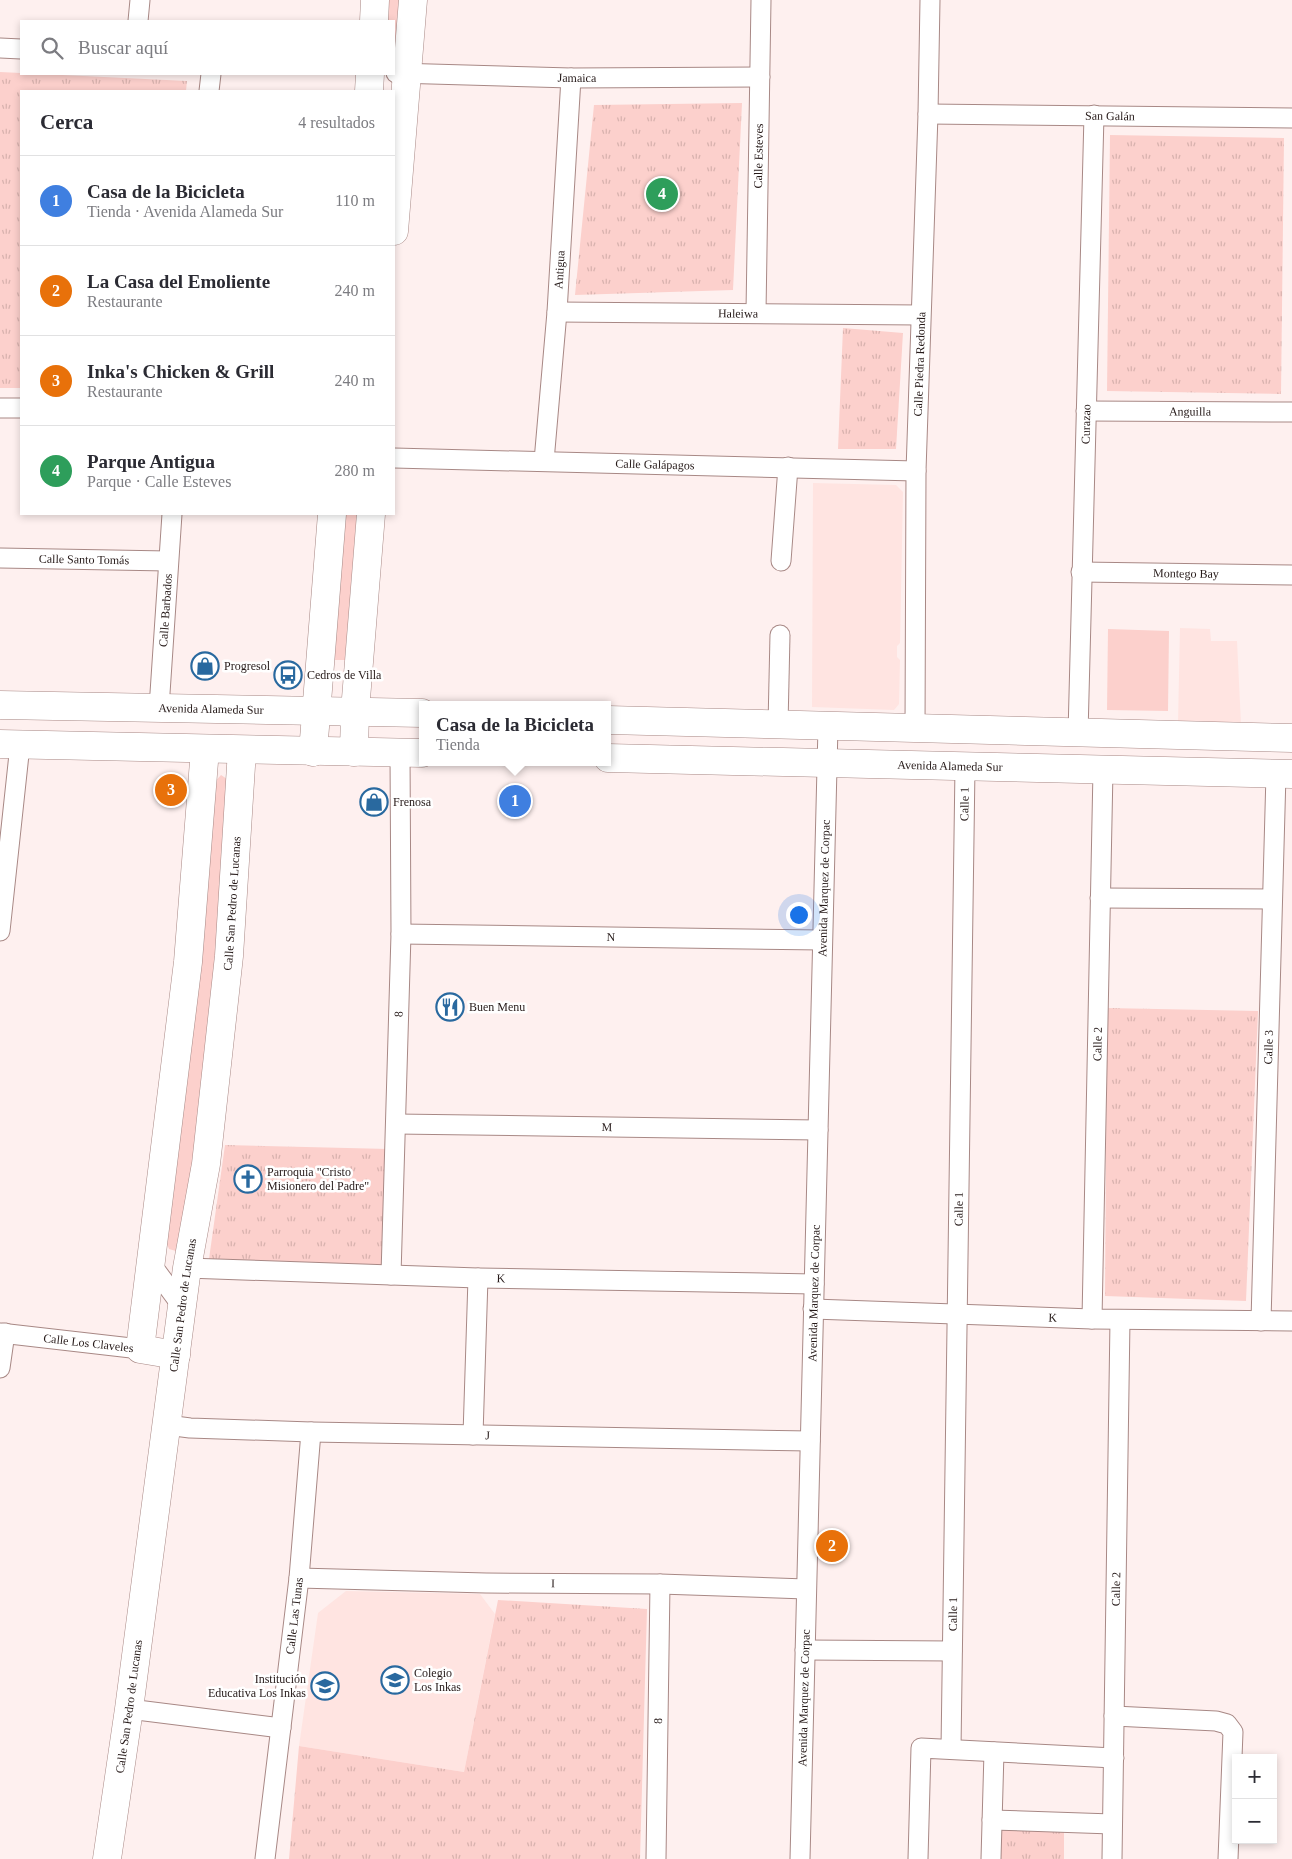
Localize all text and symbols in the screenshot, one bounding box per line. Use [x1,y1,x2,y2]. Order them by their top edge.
search box [20,20,395,75]
icon: search [38,34,66,62]
text: Buscar aquí [78,37,168,58]
street label: Jamaica [557,71,597,85]
street label: San Galán [1085,109,1135,123]
text: Cerca [40,110,93,134]
text: 4 resultados [298,114,375,131]
street label: Calle Esteves [751,123,766,189]
pin: 4 [646,175,678,213]
text: Casa de la Bicicleta [87,181,245,202]
text: 1 [52,192,60,209]
text: 110 m [335,192,375,209]
text: Tienda · Avenida Alameda Sur [87,203,283,220]
street label: Antigua [551,249,568,289]
text: La Casa del Emoliente [87,271,270,292]
text: 2 [52,282,60,299]
text: 240 m [335,282,375,299]
text: Restaurante [87,293,163,310]
street label: Haleiwa [718,306,759,321]
street label: Calle Piedra Redonda [911,311,928,417]
text: Inka's Chicken & Grill [87,361,274,382]
text: 3 [52,372,60,389]
text: 240 m [335,372,375,389]
text: Restaurante [87,383,163,400]
street label: Curazao [1078,404,1094,444]
street label: Anguilla [1169,404,1212,419]
text: Parque Antigua [87,451,215,472]
street label: Calle Galápagos [615,457,695,472]
text: 4 [52,462,60,479]
text: 280 m [335,462,375,479]
text: Parque · Calle Esteves [87,473,231,490]
street label: Calle Santo Tomás [39,552,130,567]
street label: Montego Bay [1153,566,1219,581]
street label: Calle Barbados [156,573,175,647]
shop icon: Progresol [190,651,220,681]
place label: Progresol [224,659,271,673]
bus stop icon: Cedros de Villa [273,660,303,690]
place label: Cedros de Villa [307,668,382,682]
street label: Avenida Alameda Sur [158,701,264,717]
popup [419,701,611,766]
text: Casa de la Bicicleta [436,714,594,735]
text: Tienda [436,736,480,753]
street label: Avenida Alameda Sur [897,758,1003,774]
pin: 3 [155,771,187,809]
pin: 1 [499,782,531,820]
shop icon: Frenosa [359,787,389,817]
street label: Calle 1 [957,787,972,821]
place label: Frenosa [393,795,432,809]
street label: Avenida Marquez de Corpac [815,819,833,957]
street label: Calle San Pedro de Lucanas [220,836,244,971]
your location [786,902,812,928]
street label: N [607,930,616,944]
restaurant icon: Buen Menu [435,992,465,1022]
place label: Buen Menu [469,1000,525,1014]
street label: 8 [392,1011,406,1017]
street label: Calle 2 [1090,1027,1105,1061]
street label: Calle 3 [1261,1030,1276,1064]
street label: M [602,1120,613,1134]
church icon: Parroquia "Cristo Misionero del Padre" [233,1164,263,1194]
place label: Parroquia "Cristo Misionero del Padre" [267,1165,369,1193]
street label: Calle 1 [951,1192,966,1226]
street label: Avenida Marquez de Corpac [805,1224,823,1362]
street label: Calle San Pedro de Lucanas [166,1237,199,1373]
street label: K [496,1271,506,1285]
street label: K [1048,1310,1058,1325]
street label: Calle Los Claveles [43,1331,135,1355]
street label: J [485,1428,491,1442]
pin: 2 [816,1527,848,1565]
street label: Calle 2 [1109,1572,1123,1606]
street label: Calle Las Tunas [283,1576,306,1655]
street label: I [551,1576,555,1590]
street label: Calle 1 [946,1597,960,1631]
street label: Avenida Marquez de Corpac [795,1629,813,1767]
street label: Calle San Pedro de Lucanas [113,1639,145,1774]
school or university icon: Colegio Los Inkas [380,1665,410,1695]
place label: Colegio Los Inkas [414,1666,461,1694]
school or university icon: Institución Educativa Los Inkas [310,1671,340,1701]
place label: Institución Educativa Los Inkas [208,1672,306,1700]
street label: 8 [651,1718,665,1724]
map controls [1232,1754,1277,1844]
button: + [1232,1754,1277,1799]
button: − [1232,1799,1277,1844]

